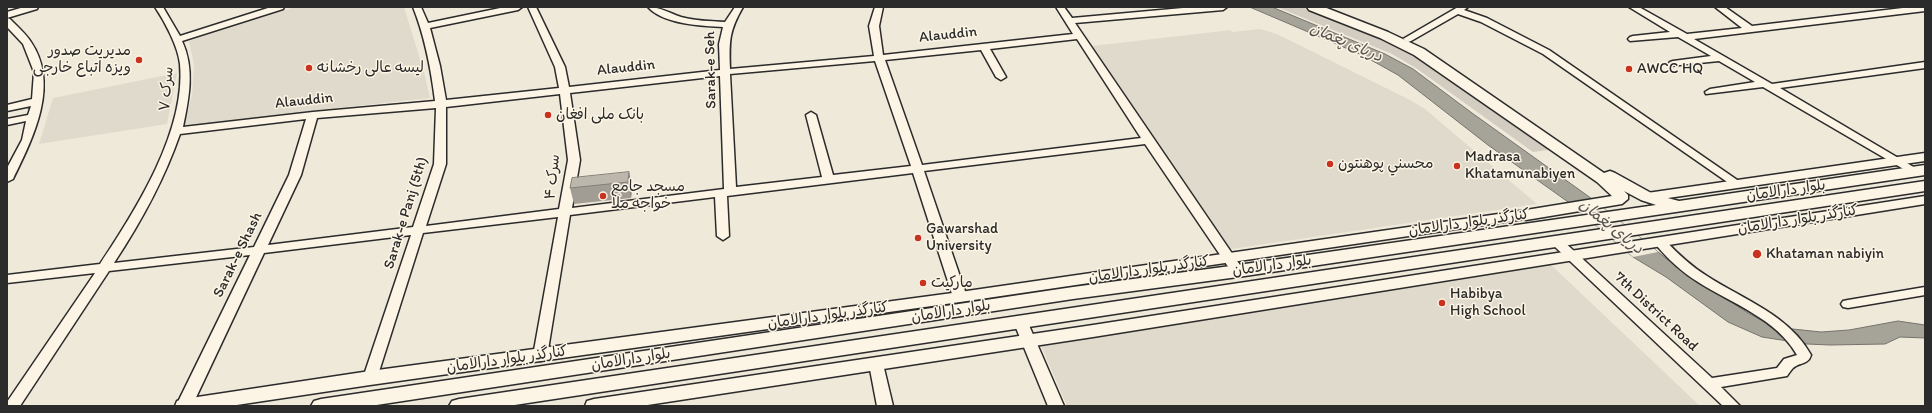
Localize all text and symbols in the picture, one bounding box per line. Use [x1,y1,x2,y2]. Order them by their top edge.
water label: دریای پغمان [1307,19,1385,67]
street label: Alauddin [918,23,978,47]
street label: Sarak-e Seh [701,31,721,109]
place label: مدیریت صدور ویزه اتباع خارجی [33,42,131,77]
marker: مدیریت صدور ویزه اتباع خارجی [134,55,144,65]
street label: Alauddin [596,56,656,80]
place label: لیسه عالی رخشانه [317,59,424,77]
place label: AWCC HQ [1637,60,1703,78]
marker: لیسه عالی رخشانه [304,63,314,73]
marker: AWCC HQ [1624,64,1634,74]
street label: سرک ۷ [156,66,178,112]
street label: Alauddin [274,89,334,113]
place label: بانک ملی افغان [556,106,644,124]
marker: بانک ملی افغان [543,110,553,120]
place label: Madrasa Khatamunabiyen [1465,148,1575,183]
street label: سرک ۴ [542,153,564,201]
street label: Sarak-e Panj (5th) [380,155,432,271]
place label: محسني پوهنتون [1338,155,1433,173]
marker: محسني پوهنتون [1325,159,1335,169]
marker: Madrasa Khatamunabiyen [1452,161,1462,171]
street label: بلوار دارالامان [1745,177,1827,205]
place label: مسجد جامع خواجه ملا [611,178,685,213]
marker: مسجد جامع خواجه ملا [598,191,608,201]
water label: دریای پغمان [1575,195,1647,259]
street label: کنارگذر بلوار دارالامان [1737,202,1859,238]
street label: کنارگذر بلوار دارالامان [1408,206,1530,240]
street label: Sarak-e Shash [210,209,266,301]
place label: Gawarshad University [926,220,998,255]
marker: Gawarshad University [913,233,923,243]
place label: Khataman nabiyin [1766,245,1884,263]
marker: Khataman nabiyin [1751,248,1763,260]
street label: بلوار دارالامان [1231,252,1313,280]
street label: کنارگذر بلوار دارالامان [1088,253,1210,287]
street label: 7th District Road [1610,268,1702,356]
place label: مارکیت [931,274,973,292]
marker: مارکیت [918,278,928,288]
place label: Habibya High School [1450,285,1526,320]
street label: بلوار دارالامان [910,297,992,327]
marker: Habibya High School [1437,298,1447,308]
street label: کنارگذر بلوار دارالامان [767,299,889,333]
street label: کنارگذر بلوار دارالامان [446,343,568,377]
street label: بلوار دارالامان [590,345,672,375]

